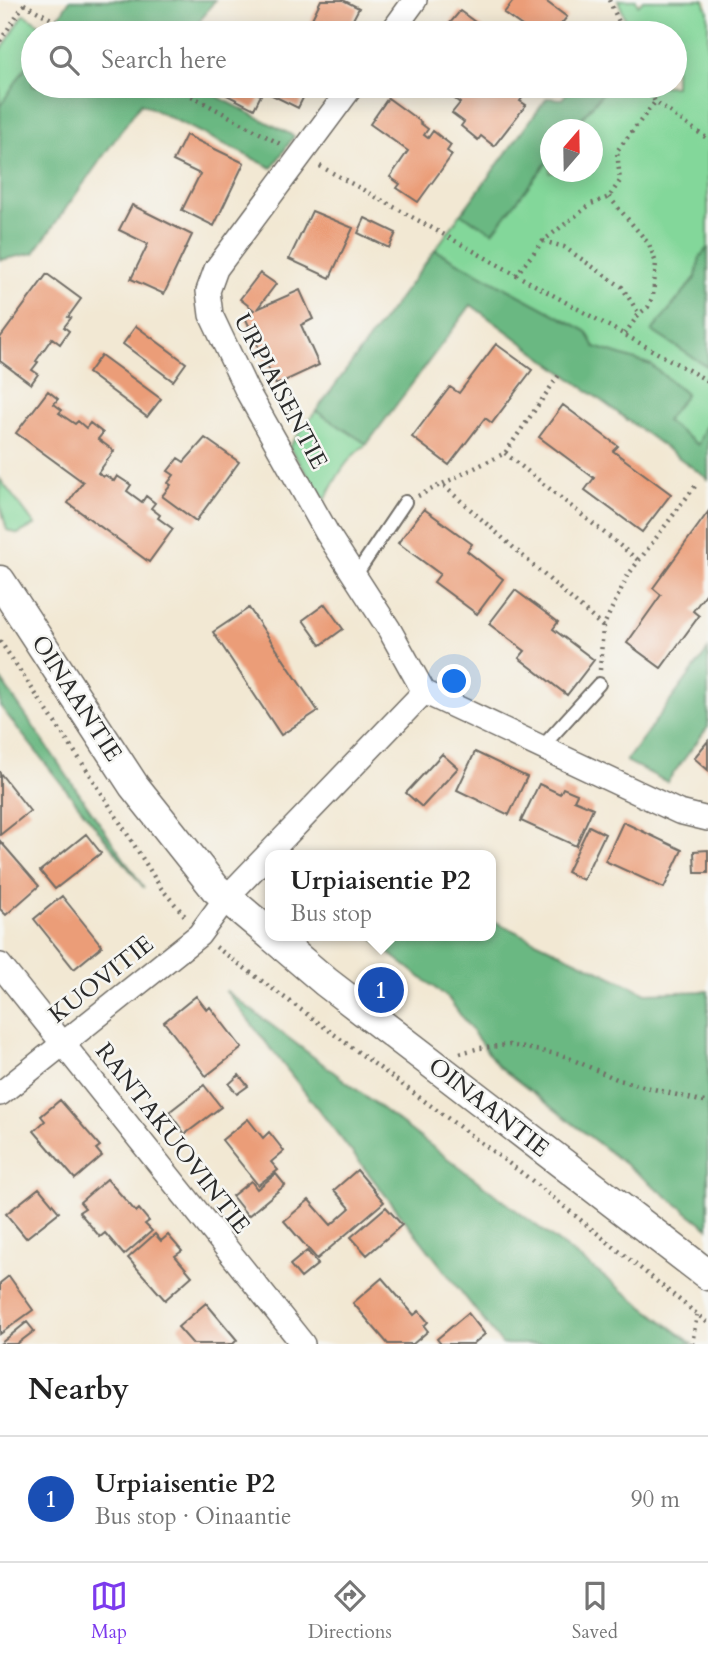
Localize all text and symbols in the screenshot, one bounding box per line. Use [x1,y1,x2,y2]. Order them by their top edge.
search box [21,21,687,98]
icon: search [45,41,83,79]
text: Search here [101,42,227,77]
north arrow [540,119,603,182]
street label: URPIAISENTIE [226,308,335,475]
street label: OINAANTIE [23,629,130,768]
your location [437,664,471,698]
popup [265,850,496,941]
text: Urpiaisentie P2 [291,863,470,898]
text: Bus stop [291,898,372,929]
street label: KUOVITIE [42,928,161,1031]
pin: 1 [358,964,404,1016]
street label: RANTAKUOVINTIE [88,1036,258,1241]
street label: OINAANTIE [422,1050,556,1165]
text: Nearby [28,1369,129,1410]
text: Urpiaisentie P2 [95,1466,275,1501]
text: 1 [45,1484,57,1515]
text: 90 m [631,1484,680,1515]
text: Bus stop · Oinaantie [95,1501,292,1532]
tab: Map [90,1577,128,1645]
tab: Directions [308,1577,392,1645]
tab: Saved [572,1577,618,1645]

